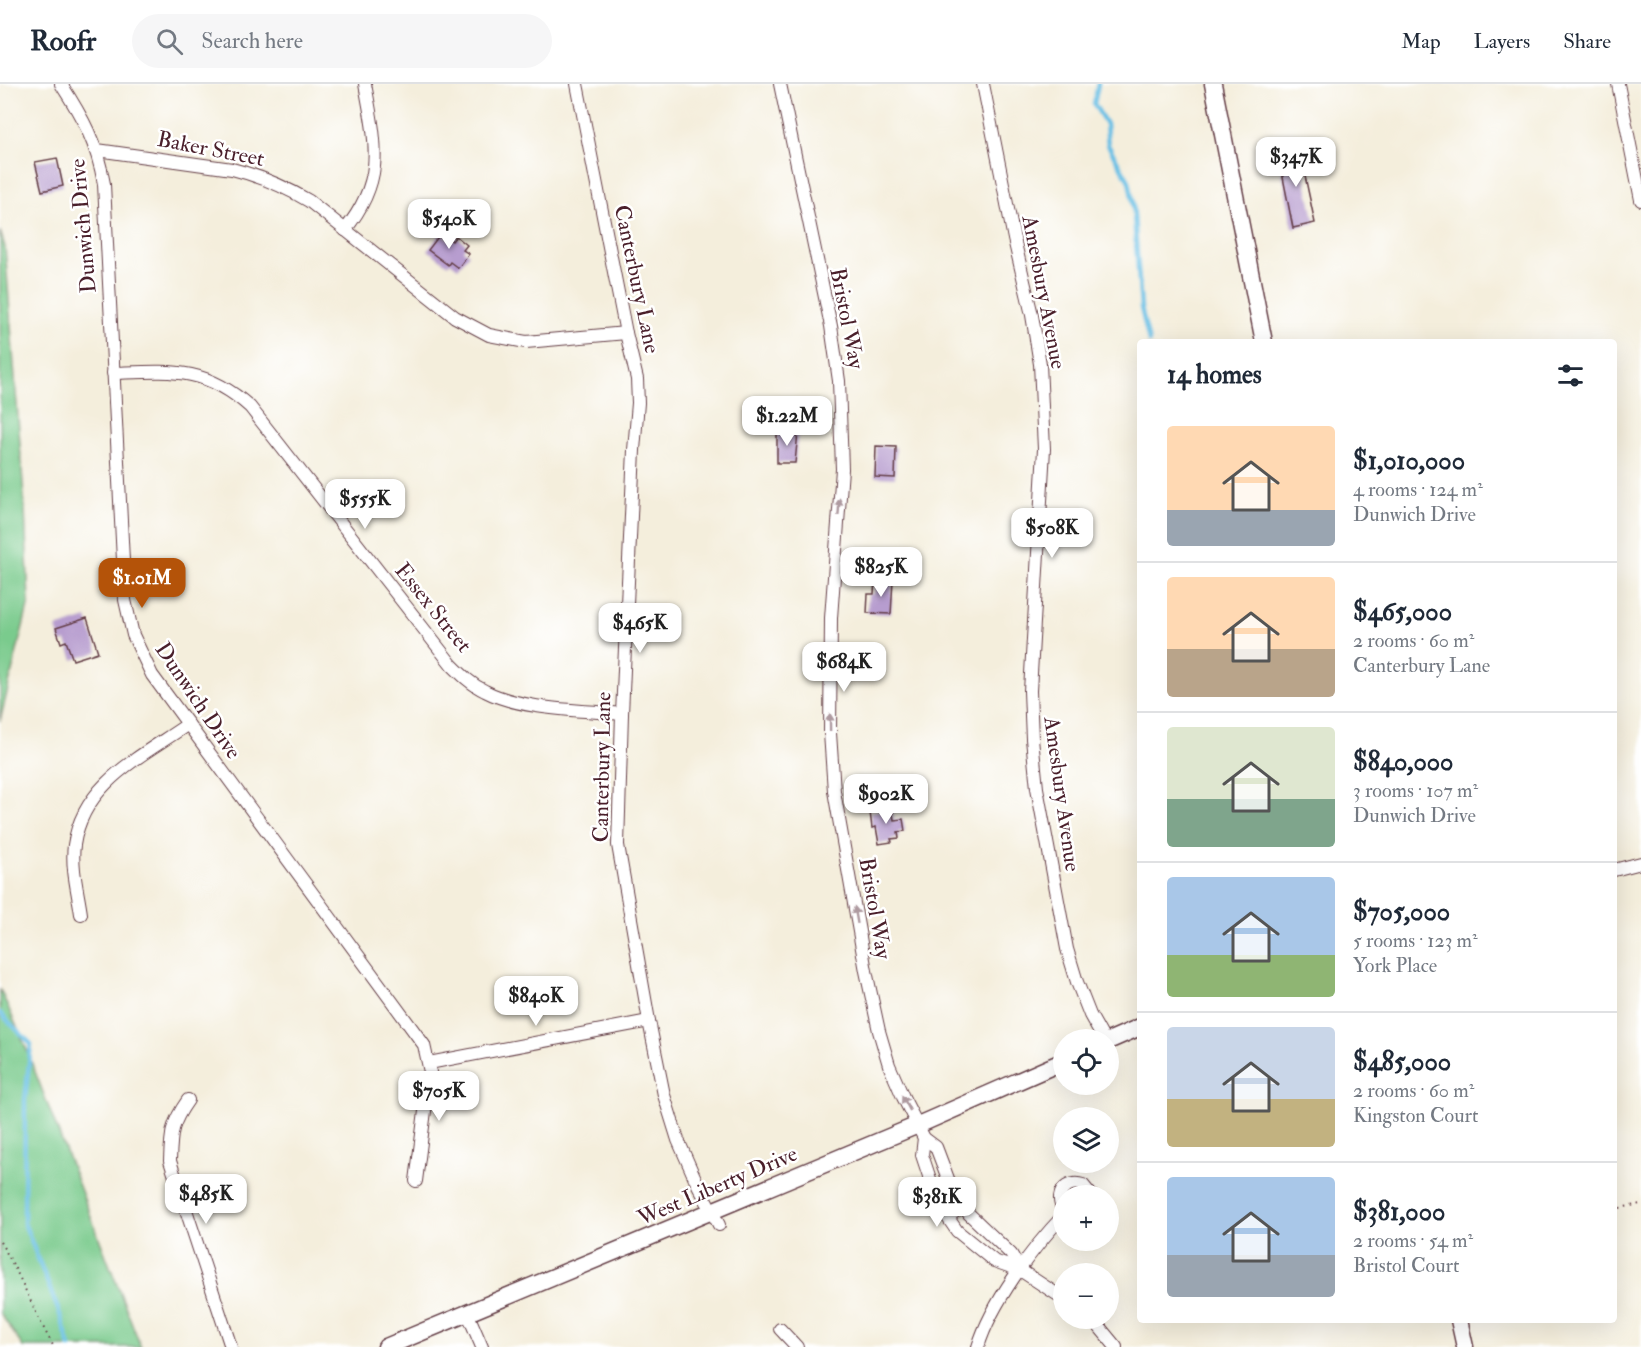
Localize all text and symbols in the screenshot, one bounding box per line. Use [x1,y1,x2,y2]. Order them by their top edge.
search box [132,14,552,68]
text: Roofr [30,24,96,59]
icon: search [153,25,186,58]
text: Search here [201,27,303,55]
text: Map [1401,28,1441,55]
text: Layers [1474,28,1530,55]
text: Share [1563,28,1611,55]
street label: Baker Street [155,125,267,173]
pin: $347K [1254,137,1338,188]
text: $347K [1270,144,1322,169]
street label: Dunwich Drive [63,157,103,294]
pin: $540K [407,199,491,250]
street label: Canterbury Lane [608,202,666,356]
text: $540K [422,206,476,231]
street label: Amesbury Avenue [1015,212,1073,371]
street label: Bristol Way [823,265,871,372]
text: 14 homes [1167,359,1262,391]
icon: filters [1554,359,1587,392]
pin: $1.22M [738,396,836,447]
text: $1.22M [756,403,818,428]
text: $1,010,000 [1353,445,1465,477]
icon: home [1215,450,1287,522]
text: 4 rooms · 124 m² [1353,477,1483,502]
pin: $555K [323,479,407,530]
text: $555K [339,486,391,511]
one-way arrow [834,497,844,516]
text: Dunwich Drive [1353,502,1476,527]
pin: $508K [1010,508,1094,559]
text: $508K [1025,515,1079,540]
pin: $825K [839,547,923,598]
text: $825K [854,554,908,579]
street label: Essex Street [389,557,478,658]
pin: $1.01M [93,558,191,609]
text: $1.01M [113,565,171,590]
text: $465,000 [1353,596,1452,628]
icon: home [1215,601,1287,673]
pin: $465K [598,603,682,654]
text: $465K [613,610,667,635]
text: 2 rooms · 60 m² [1353,628,1474,653]
street label: Dunwich Drive [149,637,248,764]
pin: $684K [802,642,886,693]
text: $684K [816,649,872,674]
text: Canterbury Lane [1353,653,1490,678]
street label: Canterbury Lane [587,691,617,843]
one-way arrow [825,713,834,732]
street label: Amesbury Avenue [1037,714,1087,873]
text: $840,000 [1353,746,1453,778]
icon: home [1215,751,1287,823]
pin: $902K [844,774,928,825]
text: 3 rooms · 107 m² [1353,778,1478,803]
text: $902K [858,781,914,806]
text: Dunwich Drive [1353,803,1476,828]
street label: Bristol Way [852,855,898,961]
text: $705,000 [1353,896,1450,928]
icon: home [1215,901,1287,973]
one-way arrow [851,906,860,925]
text: 5 rooms · 123 m² [1353,928,1478,953]
text: York Place [1353,953,1437,978]
pin: $840K [494,976,578,1027]
text: $840K [508,983,564,1008]
map controls [1053,1029,1119,1329]
button: locate [1053,1029,1119,1095]
text: $485,000 [1353,1046,1451,1078]
icon: home [1215,1051,1287,1123]
pin: $705K [397,1071,481,1122]
text: $705K [412,1078,466,1103]
text: 2 rooms · 60 m² [1353,1078,1474,1103]
one-way arrow [901,1094,911,1111]
text: Kingston Court [1353,1103,1478,1128]
button: layers [1053,1107,1119,1173]
street label: West Liberty Drive [632,1140,801,1233]
pin: $485K [164,1174,248,1225]
pin: $381K [895,1177,979,1228]
text: $485K [179,1181,233,1206]
text: $381K [912,1184,962,1209]
button: + [1053,1185,1119,1251]
text: $381,000 [1353,1196,1445,1228]
icon: home [1215,1201,1287,1273]
text: 2 rooms · 54 m² [1353,1228,1473,1253]
text: Bristol Court [1353,1253,1459,1278]
button: − [1053,1263,1119,1329]

